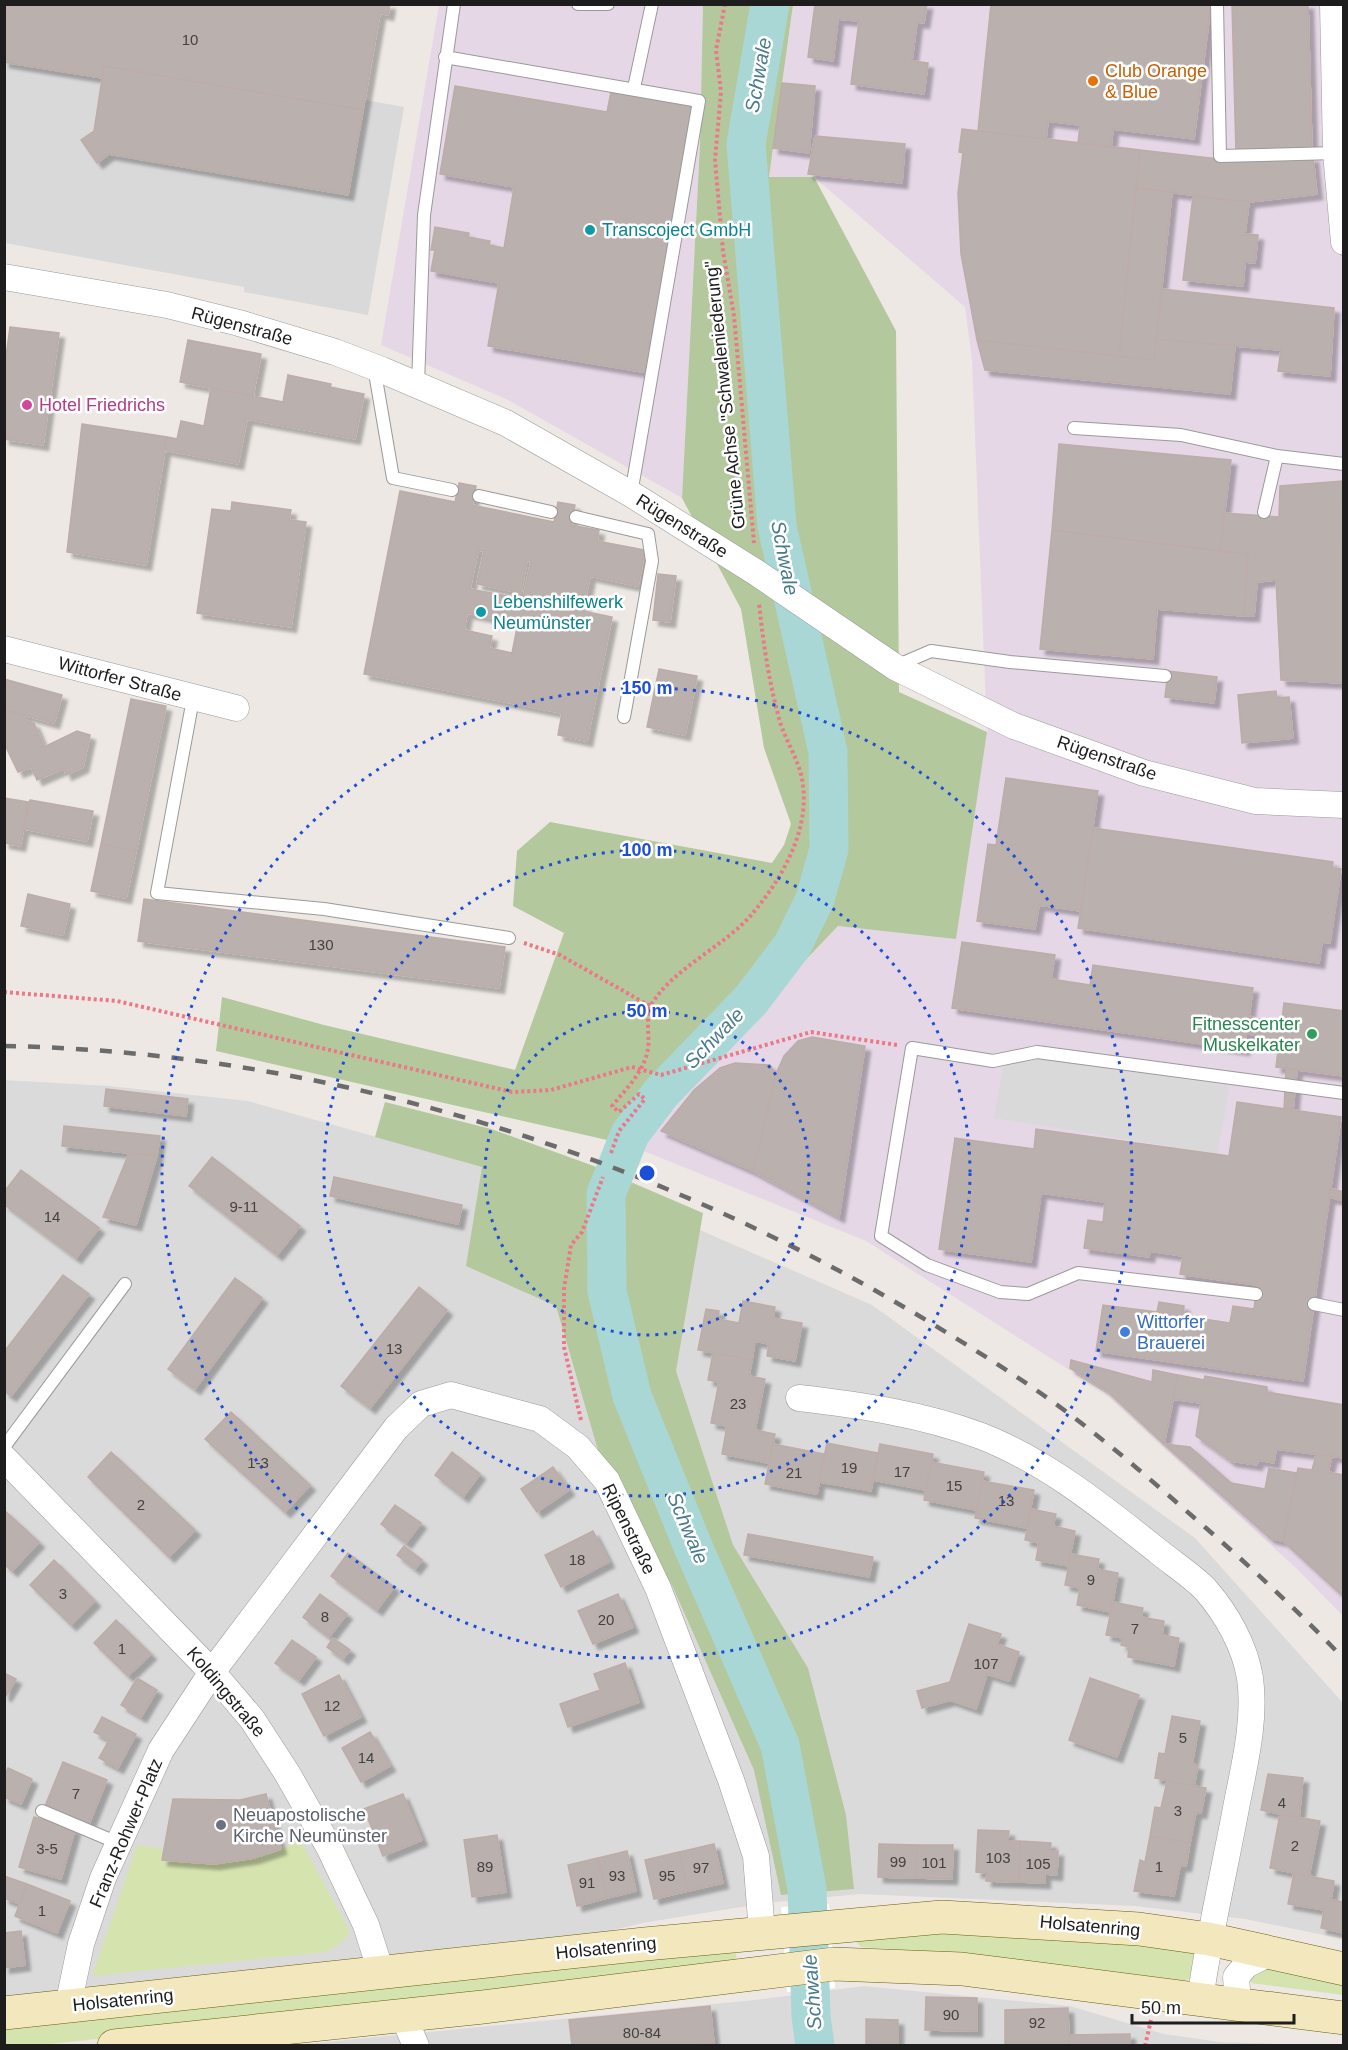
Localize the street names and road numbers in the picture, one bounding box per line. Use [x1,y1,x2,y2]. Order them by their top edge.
street label: Grüne Achse "Schwaleniederung" [701,260,749,530]
street label: Rügenstraße [189,303,295,349]
street label: Rügenstraße [633,490,731,562]
street label: Wittorfer Straße [56,653,184,705]
street label: Rügenstraße [1055,732,1159,784]
street label: Ripenstraße [599,1481,659,1577]
street label: Koldingstraße [183,1643,269,1741]
street label: Franz-Rohwer-Platz [86,1755,166,1911]
street label: Holsatenring [1039,1912,1141,1940]
street label: Holsatenring [555,1933,657,1963]
street label: Holsatenring [72,1985,174,2015]

